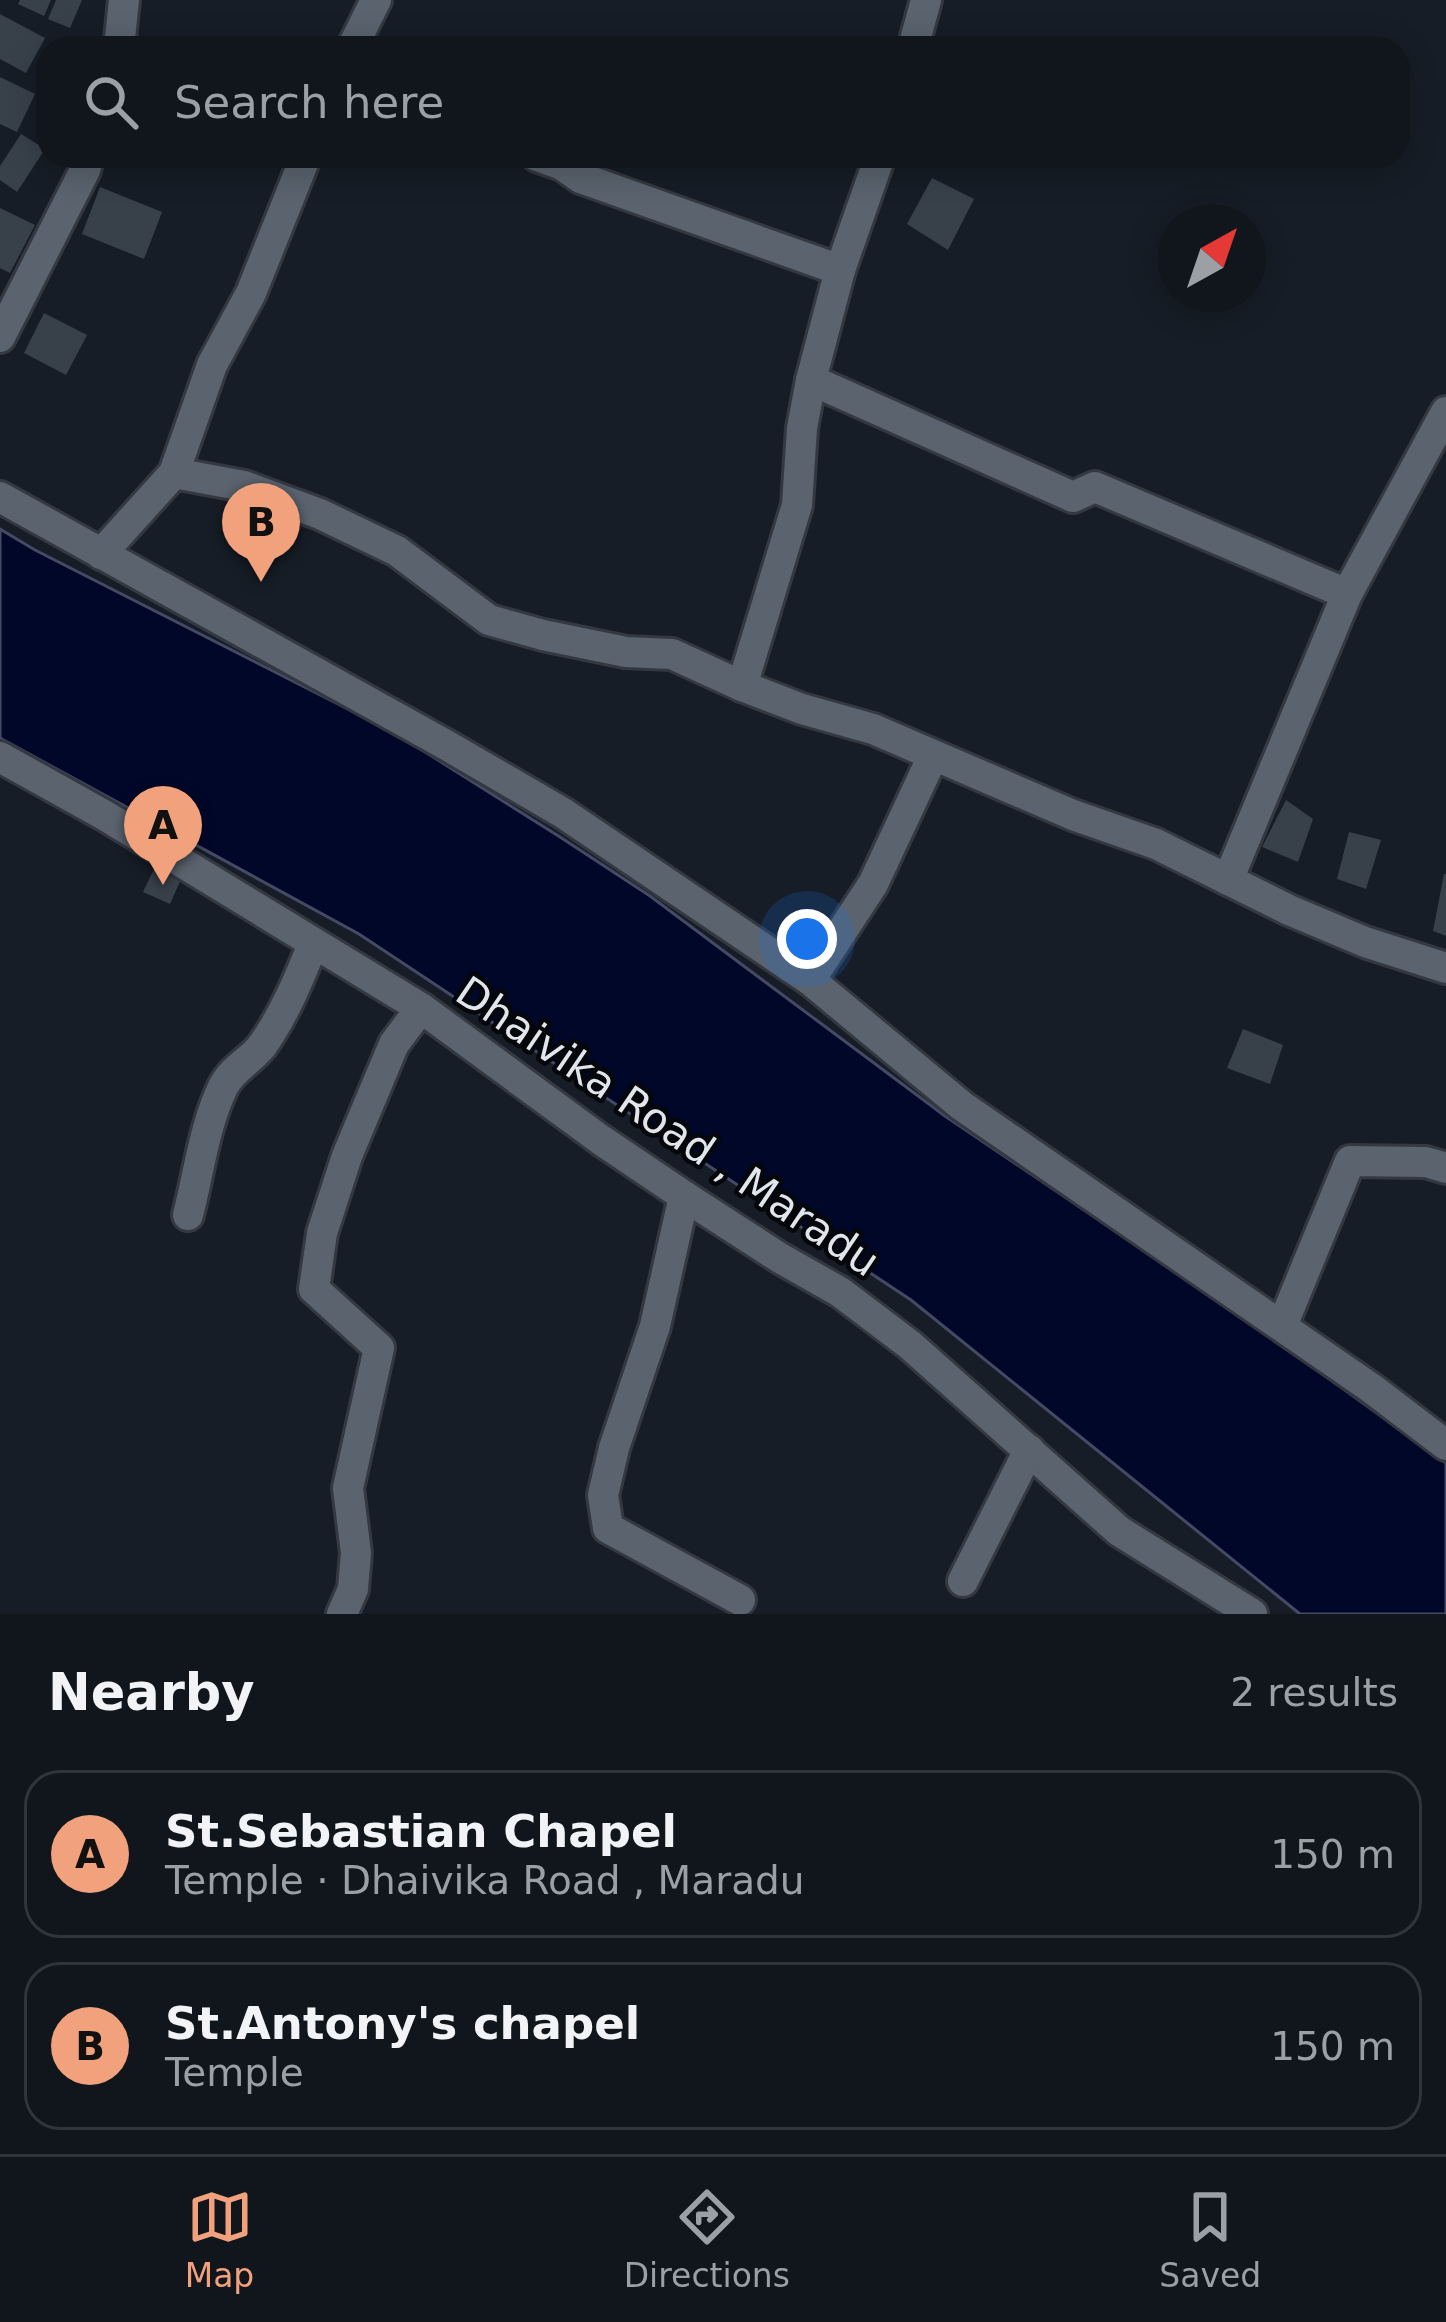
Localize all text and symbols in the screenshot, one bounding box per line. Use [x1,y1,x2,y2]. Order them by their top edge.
search box [36,36,1410,168]
icon: search [78,69,144,135]
text: Search here [174,76,444,129]
north arrow [1158,204,1266,312]
pin: B [222,483,300,582]
pin: A [124,786,202,885]
your location [777,909,837,969]
street label: Dhaivika Road , Maradu [447,967,888,1286]
text: Nearby [48,1663,255,1722]
text: 2 results [1230,1670,1398,1715]
text: St.Sebastian Chapel [165,1805,677,1858]
text: A [75,1832,105,1877]
text: 150 m [1270,1832,1395,1877]
text: Temple · Dhaivika Road , Maradu [165,1858,805,1903]
text: St.Antony's chapel [165,1997,640,2050]
text: B [75,2024,105,2069]
text: 150 m [1270,2024,1395,2069]
text: Temple [165,2050,304,2095]
tab: Map [185,2184,254,2295]
tab: Directions [624,2184,790,2295]
tab: Saved [1159,2184,1261,2295]

